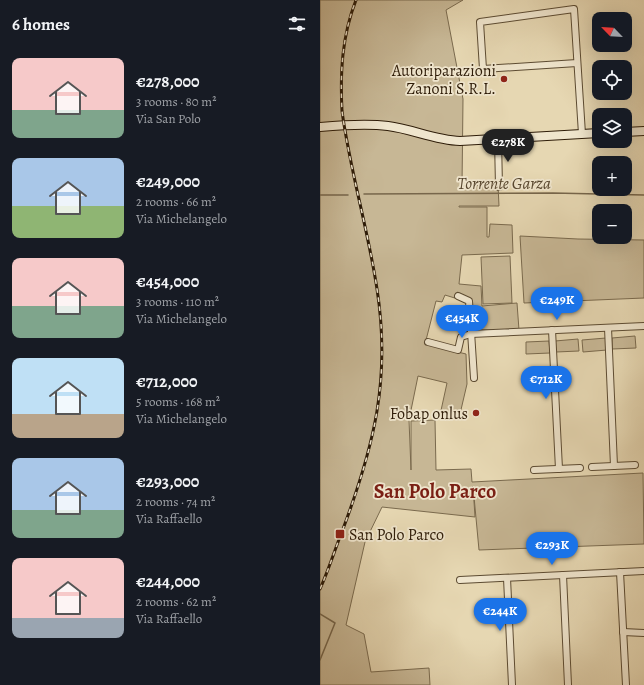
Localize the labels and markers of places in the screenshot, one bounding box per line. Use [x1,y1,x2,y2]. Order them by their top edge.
place label: Autoriparazioni Zanoni S.R.L. [391,60,496,100]
marker: Autoriparazioni Zanoni S.R.L. [499,74,509,84]
pin: €278K [480,129,536,163]
pin: €249K [529,287,585,321]
pin: €454K [434,305,490,339]
pin: €712K [518,366,574,400]
place label: Fobap onlus [390,403,468,425]
marker: Fobap onlus [471,408,481,418]
place label: San Polo Parco [349,524,444,546]
marker: San Polo Parco [334,528,346,540]
pin: €293K [524,532,580,566]
pin: €244K [472,598,528,632]

